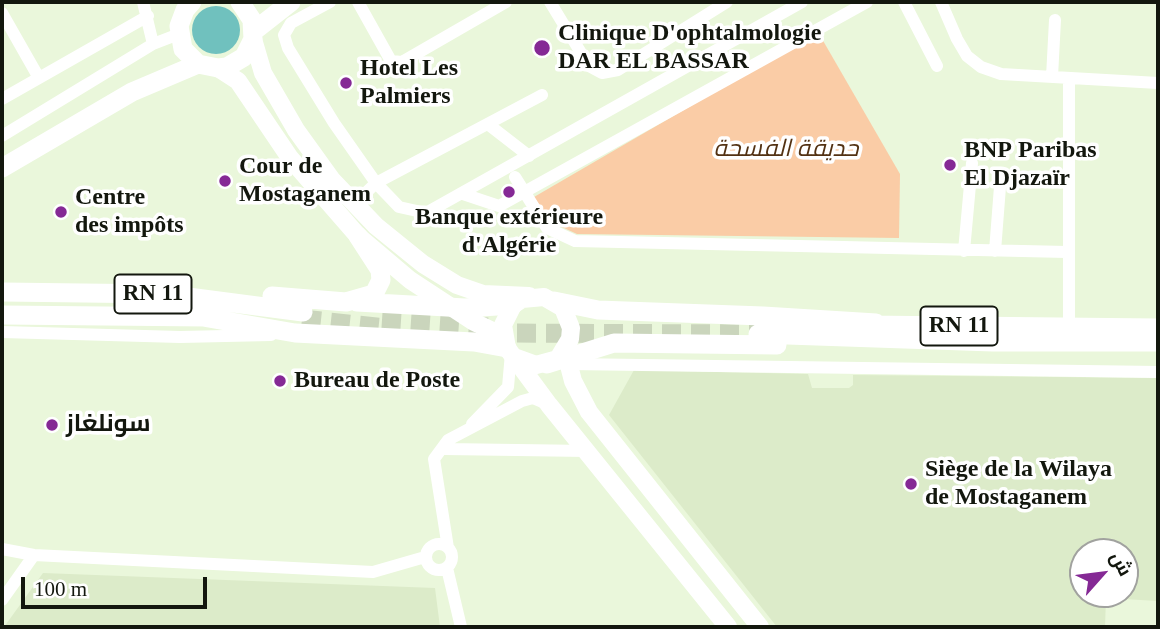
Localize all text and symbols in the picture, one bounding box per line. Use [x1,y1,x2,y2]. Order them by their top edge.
place label: Clinique D'ophtalmologie DAR EL BASSAR [558,20,821,76]
marker: Clinique D'ophtalmologie DAR EL BASSAR [532,38,552,58]
place label: Hotel Les Palmiers [360,55,458,111]
marker: Hotel Les Palmiers [338,75,354,91]
park label: حديقة الفسحة [713,136,859,164]
place label: BNP Paribas El Djazaïr [964,137,1097,193]
place label: Cour de Mostaganem [239,153,371,209]
marker: BNP Paribas El Djazaïr [942,157,958,173]
marker: Cour de Mostaganem [217,173,233,189]
place label: Centre des impôts [75,184,184,240]
marker: Banque extérieure d'Algérie [501,184,517,200]
marker: Centre des impôts [53,204,69,220]
place label: Banque extérieure d'Algérie [415,204,603,260]
road number: RN 11 [114,274,192,314]
road number: RN 11 [920,306,998,346]
place label: Bureau de Poste [294,367,460,395]
marker: Bureau de Poste [272,373,288,389]
place label: سونلغاز [66,411,150,439]
marker: سونلغاز [44,417,60,433]
place label: Siège de la Wilaya de Mostaganem [925,456,1112,512]
marker: Siège de la Wilaya de Mostaganem [903,476,919,492]
north arrow [1069,538,1139,608]
text: ش [1106,548,1136,580]
scale bar [24,562,210,606]
text: 100 m [34,577,87,601]

